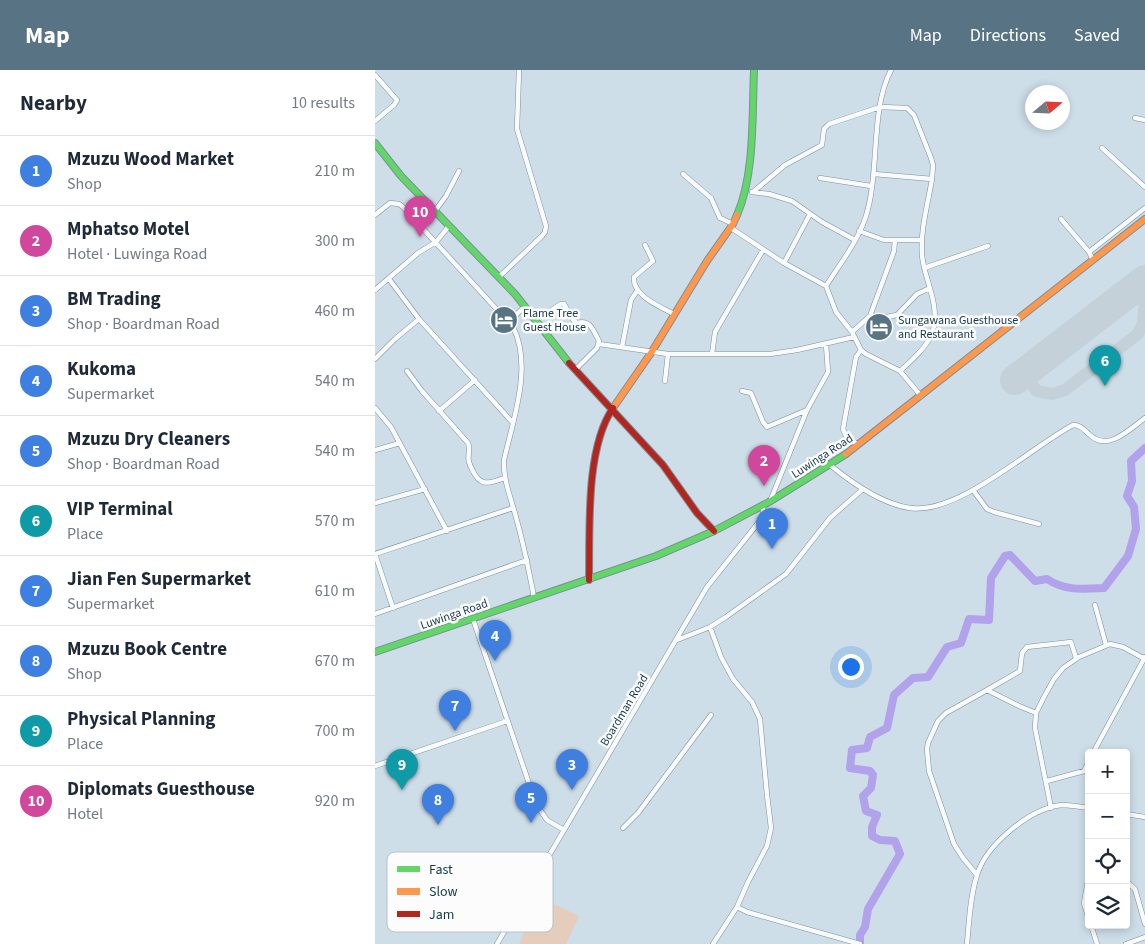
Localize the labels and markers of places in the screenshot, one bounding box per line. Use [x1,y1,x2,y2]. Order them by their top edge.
pin: 10 [404,196,436,237]
hotel icon: Flame Tree Guest House [489,305,519,335]
place label: Flame Tree Guest House [523,305,586,336]
hotel icon: Sungawana Guesthouse and Restaurant [864,312,894,342]
place label: Sungawana Guesthouse and Restaurant [898,312,1018,343]
pin: 6 [1089,345,1121,386]
pin: 2 [748,445,780,486]
pin: 1 [756,508,788,549]
pin: 4 [479,620,511,661]
pin: 7 [439,690,471,731]
pin: 9 [386,749,418,790]
pin: 3 [556,749,588,790]
pin: 5 [515,782,547,823]
pin: 8 [422,784,454,825]

